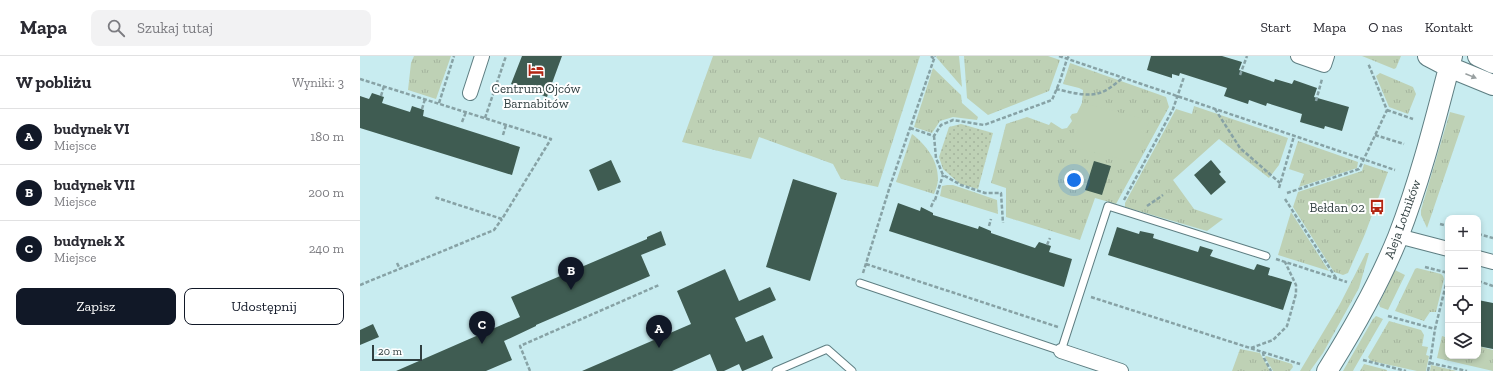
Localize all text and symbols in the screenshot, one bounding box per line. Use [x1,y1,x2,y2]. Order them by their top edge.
search box [91,10,371,46]
text: Mapa [20,16,67,39]
icon: search [105,17,127,39]
text: Szukaj tutaj [137,19,213,37]
text: Start [1260,19,1291,36]
text: Mapa [1313,19,1346,36]
text: O nas [1368,19,1403,36]
text: Kontakt [1425,19,1473,36]
hotel icon: Centrum Ojców Barnabitów [527,61,545,79]
text: W pobliżu [16,72,91,92]
one-way arrow [1466,74,1478,80]
text: Wyniki: 3 [292,75,344,90]
place label: Centrum Ojców Barnabitów [492,81,581,111]
text: budynek VI [54,120,130,138]
text: A [25,129,33,144]
text: 180 m [310,129,344,144]
text: Miejsce [54,138,96,153]
your location [1064,170,1084,190]
text: budynek VII [54,176,135,194]
street label: Aleja Lotników [1381,177,1425,261]
text: B [25,185,33,200]
text: 200 m [308,185,344,200]
text: Miejsce [54,194,96,209]
bus stop icon: Bełdan 02 [1368,198,1386,216]
place label: Bełdan 02 [1309,200,1365,215]
map controls [1445,215,1481,359]
button: + [1445,215,1481,251]
text: budynek X [54,232,125,250]
text: C [25,241,33,256]
text: 240 m [309,241,344,256]
text: Miejsce [54,250,96,265]
button: − [1445,251,1481,287]
pin: B [558,257,584,290]
button: locate [1445,287,1481,323]
button: Zapisz [16,288,176,325]
button: Udostępnij [184,288,344,325]
pin: C [469,311,495,344]
pin: A [646,315,672,348]
button: layers [1445,323,1481,359]
scale bar [372,343,422,362]
text: 20 m [378,345,402,358]

